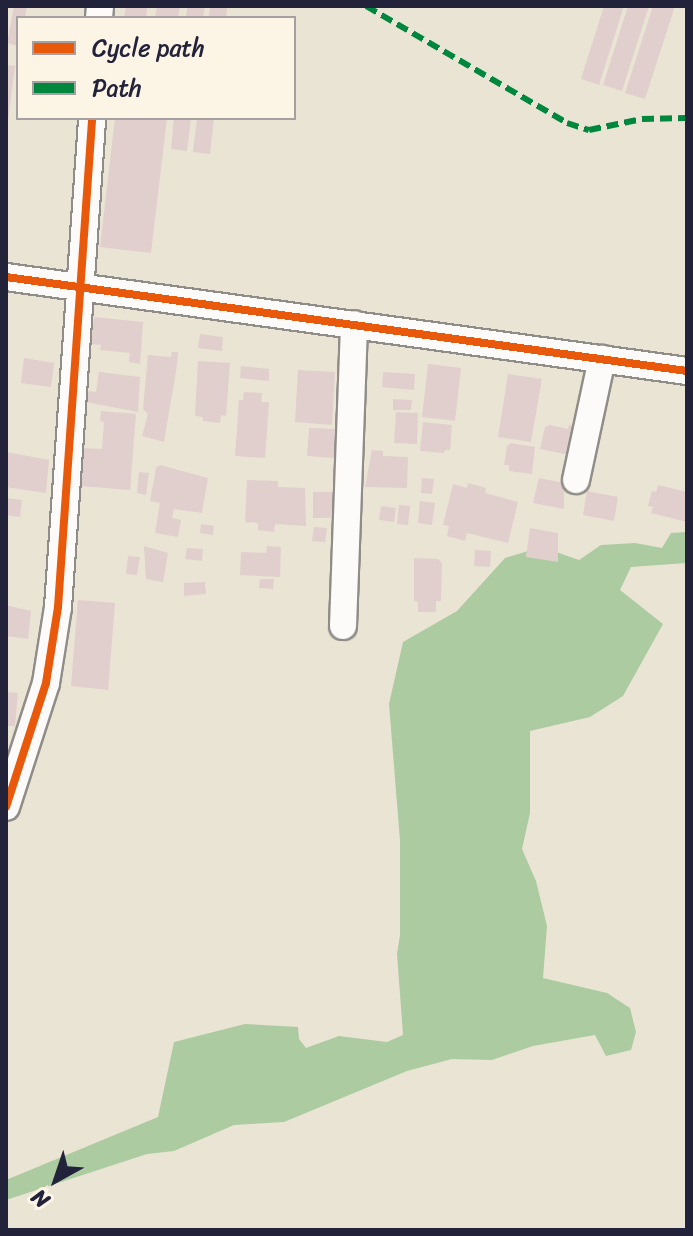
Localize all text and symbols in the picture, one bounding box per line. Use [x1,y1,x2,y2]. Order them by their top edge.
legend [16,16,296,120]
text: Cycle path [92,27,205,69]
text: Path [92,67,142,109]
north arrow [16,1140,96,1220]
text: N [22,1179,59,1219]

